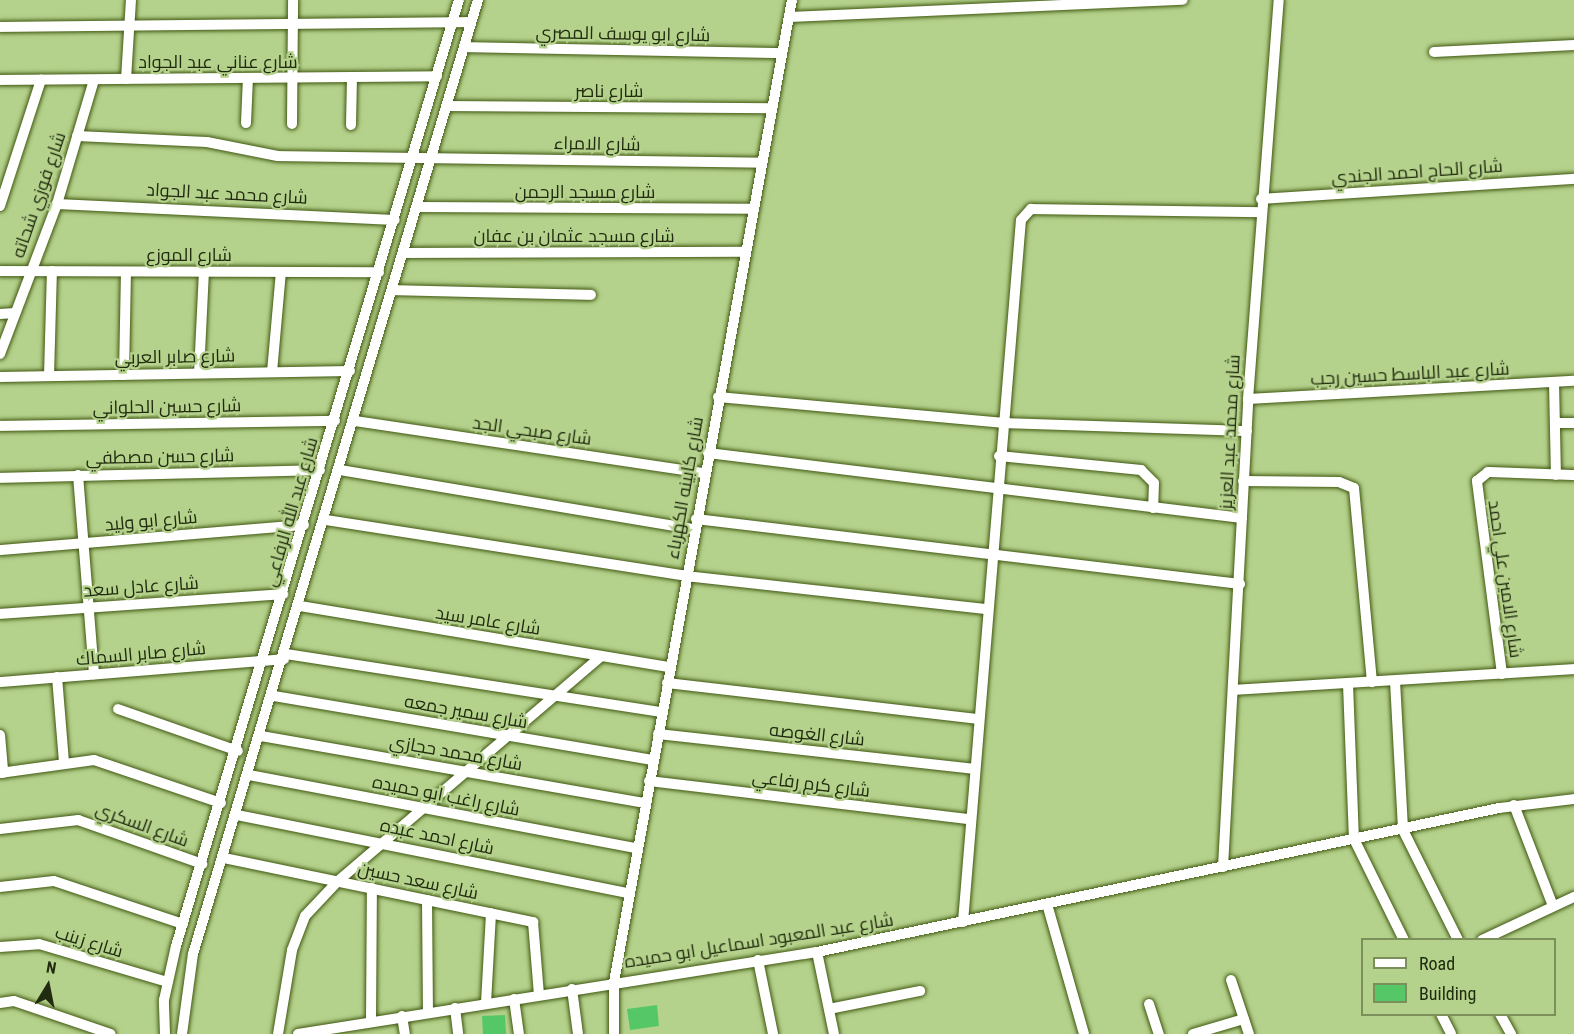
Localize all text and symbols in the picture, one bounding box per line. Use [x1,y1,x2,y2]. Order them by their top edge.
street label: شارع ابو يوسف المصري [536,22,710,46]
street label: شارع عناني عبد الجواد [138,51,298,73]
street label: شارع ناصر [575,80,643,102]
street label: شارع فوزي شحاته [7,129,71,261]
street label: شارع الامراء [553,132,641,156]
street label: شارع الحاج احمد الجندي [1330,155,1504,189]
street label: شارع محمد عبد الجواد [146,179,308,209]
street label: شارع مسجد الرحمن [515,181,655,203]
street label: شارع مسجد عثمان بن عفان [473,225,675,247]
street label: شارع الموزع [146,244,232,266]
street label: شارع صابر العربي [114,345,236,369]
street label: شارع محمد عبد العزيز [1215,354,1245,510]
street label: شارع عبد الباسط حسين رجب [1310,358,1510,390]
street label: شارع حسين الحلواني [93,395,241,419]
street label: شارع صبحي الجد [471,412,593,450]
street label: شارع كابينه الكهرباء [662,415,708,561]
street label: شارع عبد الله الرفاعي [259,435,323,589]
street label: شارع حسن مصطفي [85,445,235,469]
street label: شارع الامين علي احمد [1483,499,1527,659]
street label: شارع ابو وليد [104,506,198,536]
street label: شارع عادل سعد [83,572,199,602]
street label: شارع عامر سيد [434,602,542,640]
street label: شارع صابر السماك [75,638,207,670]
street label: شارع سمير جمعه [403,691,529,733]
street label: شارع الغوصه [768,719,866,751]
street label: شارع محمد حجازي [388,731,524,775]
street label: شارع كرم رفاعي [751,766,871,802]
street label: شارع راغب ابو حميده [370,771,522,821]
street label: شارع السكري [92,798,192,852]
street label: شارع احمد عبده [378,814,496,860]
street label: شارع سعد حسين [356,858,480,904]
street label: شارع عبد المعبود اسماعيل ابو حميده [623,909,895,973]
street label: شارع زينب [52,921,126,963]
legend [1361,938,1556,1016]
text: Road [1419,953,1455,974]
north arrow [18,956,78,1016]
text: N [45,958,58,978]
text: Building [1419,983,1476,1004]

